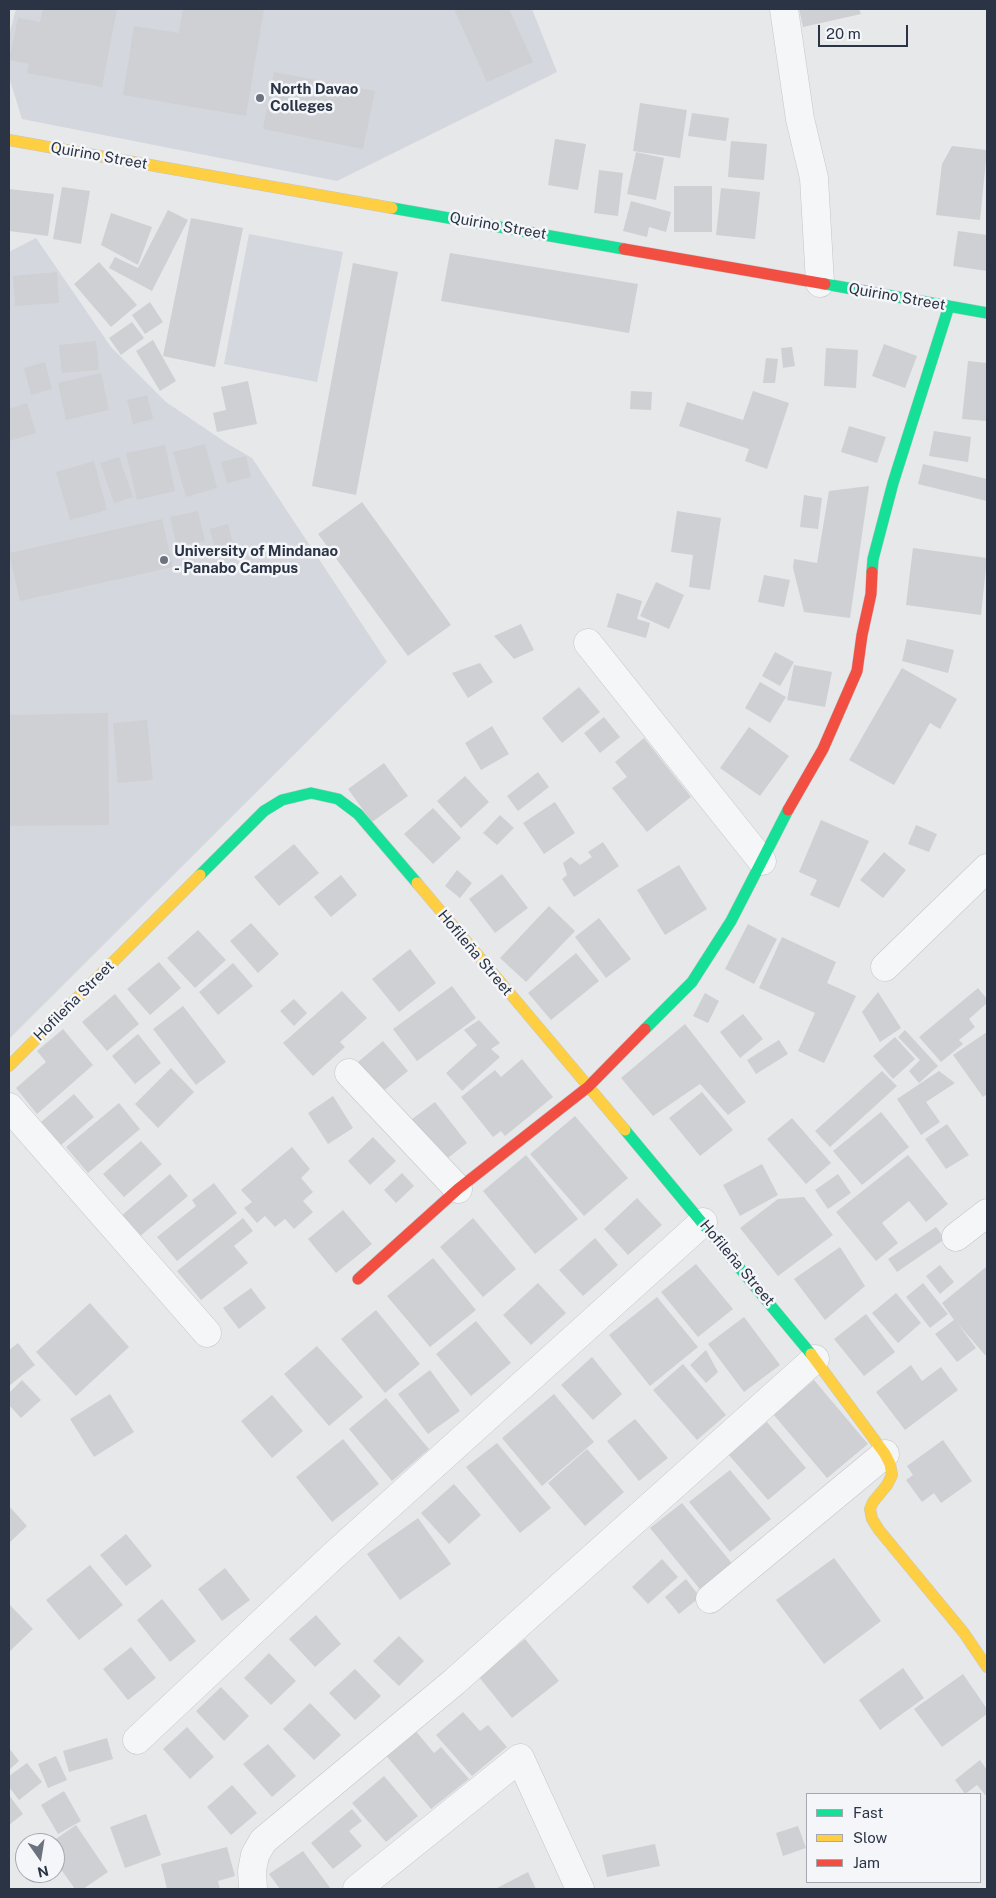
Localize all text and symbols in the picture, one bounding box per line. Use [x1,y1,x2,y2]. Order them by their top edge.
scale bar [821,15,911,47]
text: 20 m [826,25,861,42]
place label: North Davao Colleges [270,80,358,115]
marker: North Davao Colleges [254,92,266,104]
street label: Quirino Street [49,139,149,173]
street label: Quirino Street [448,209,548,243]
street label: Quirino Street [847,280,947,314]
place label: University of Mindanao - Panabo Campus [174,542,338,577]
marker: University of Mindanao - Panabo Campus [158,554,170,566]
street label: Hofileña Street [434,906,516,1000]
street label: Hofileña Street [30,957,118,1045]
street label: Hofileña Street [696,1216,778,1310]
legend [806,1793,981,1883]
text: Fast [853,1804,883,1821]
text: Slow [853,1829,887,1846]
north arrow [15,1833,65,1883]
text: Jam [853,1854,880,1871]
text: N [36,1863,50,1881]

